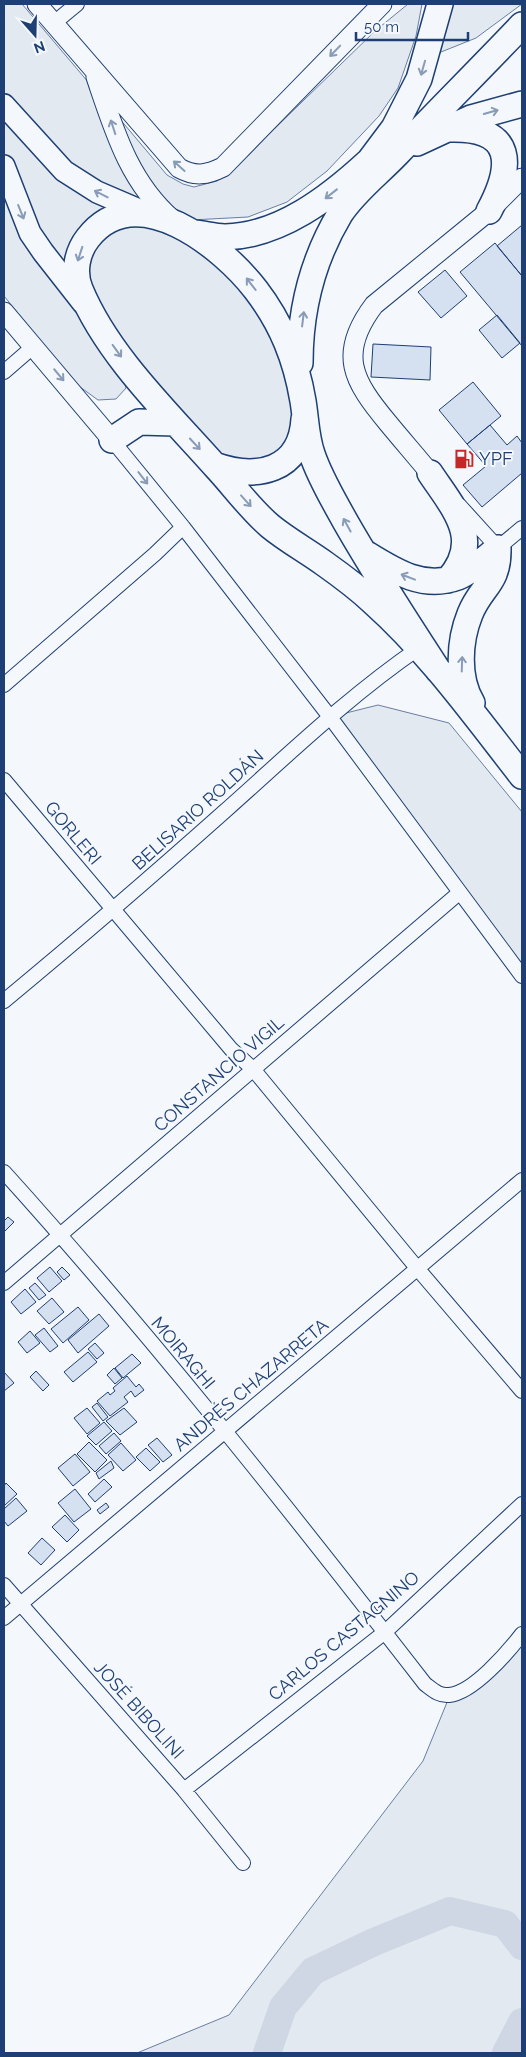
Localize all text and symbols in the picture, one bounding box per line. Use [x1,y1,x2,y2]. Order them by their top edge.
north arrow [10,10,60,60]
scale bar [356,10,468,42]
text: 50 m [364,18,399,36]
text: N [32,38,47,57]
one-way arrow [329,45,341,57]
one-way arrow [417,59,427,75]
one-way arrow [483,106,499,116]
one-way arrow [107,119,117,135]
one-way arrow [172,160,185,172]
one-way arrow [325,188,338,199]
one-way arrow [94,189,109,199]
one-way arrow [17,204,26,219]
one-way arrow [75,245,85,261]
one-way arrow [246,277,256,291]
one-way arrow [298,312,308,328]
one-way arrow [112,344,122,358]
one-way arrow [53,369,65,382]
one-way arrow [189,437,201,450]
fuel station icon: YPF [453,448,475,470]
place label: YPF [479,448,513,469]
one-way arrow [137,472,148,485]
one-way arrow [240,494,251,507]
one-way arrow [342,518,352,532]
one-way arrow [400,572,416,581]
one-way arrow [457,657,467,673]
street label: BELISARIO ROLDÁN [127,744,268,874]
street label: GORLERI [41,797,106,868]
street label: CONSTANCIO VIGIL [149,1011,288,1136]
street label: MOIRAGHI [147,1312,220,1393]
street label: ANDRÉS CHAZARRETA [169,1313,332,1455]
street label: CARLOS CASTAGNINO [264,1566,423,1705]
street label: JOSÉ BIBOLINI [90,1656,189,1763]

